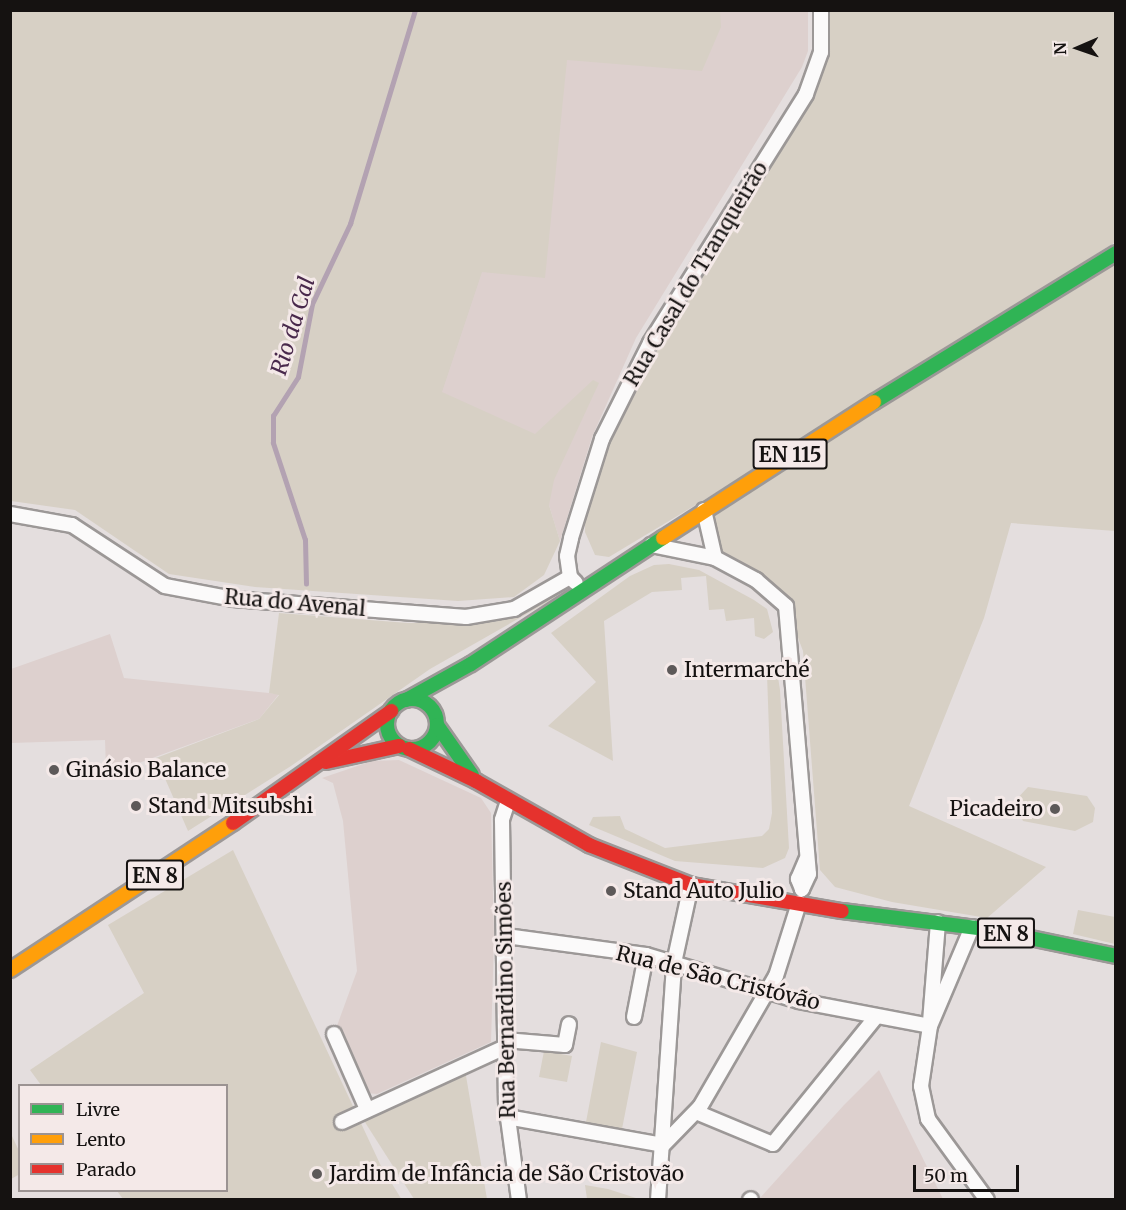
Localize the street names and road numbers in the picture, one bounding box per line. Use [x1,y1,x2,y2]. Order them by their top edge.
street label: Rua Casal do Tranqueirão [619,157,773,391]
road number: EN 115 [752,437,828,471]
street label: Rua do Avenal [223,584,367,622]
road number: EN 8 [125,858,185,892]
street label: Rua Bernardino Simões [491,881,521,1119]
road number: EN 8 [976,916,1036,950]
street label: Rua de São Cristóvão [613,940,823,1016]

